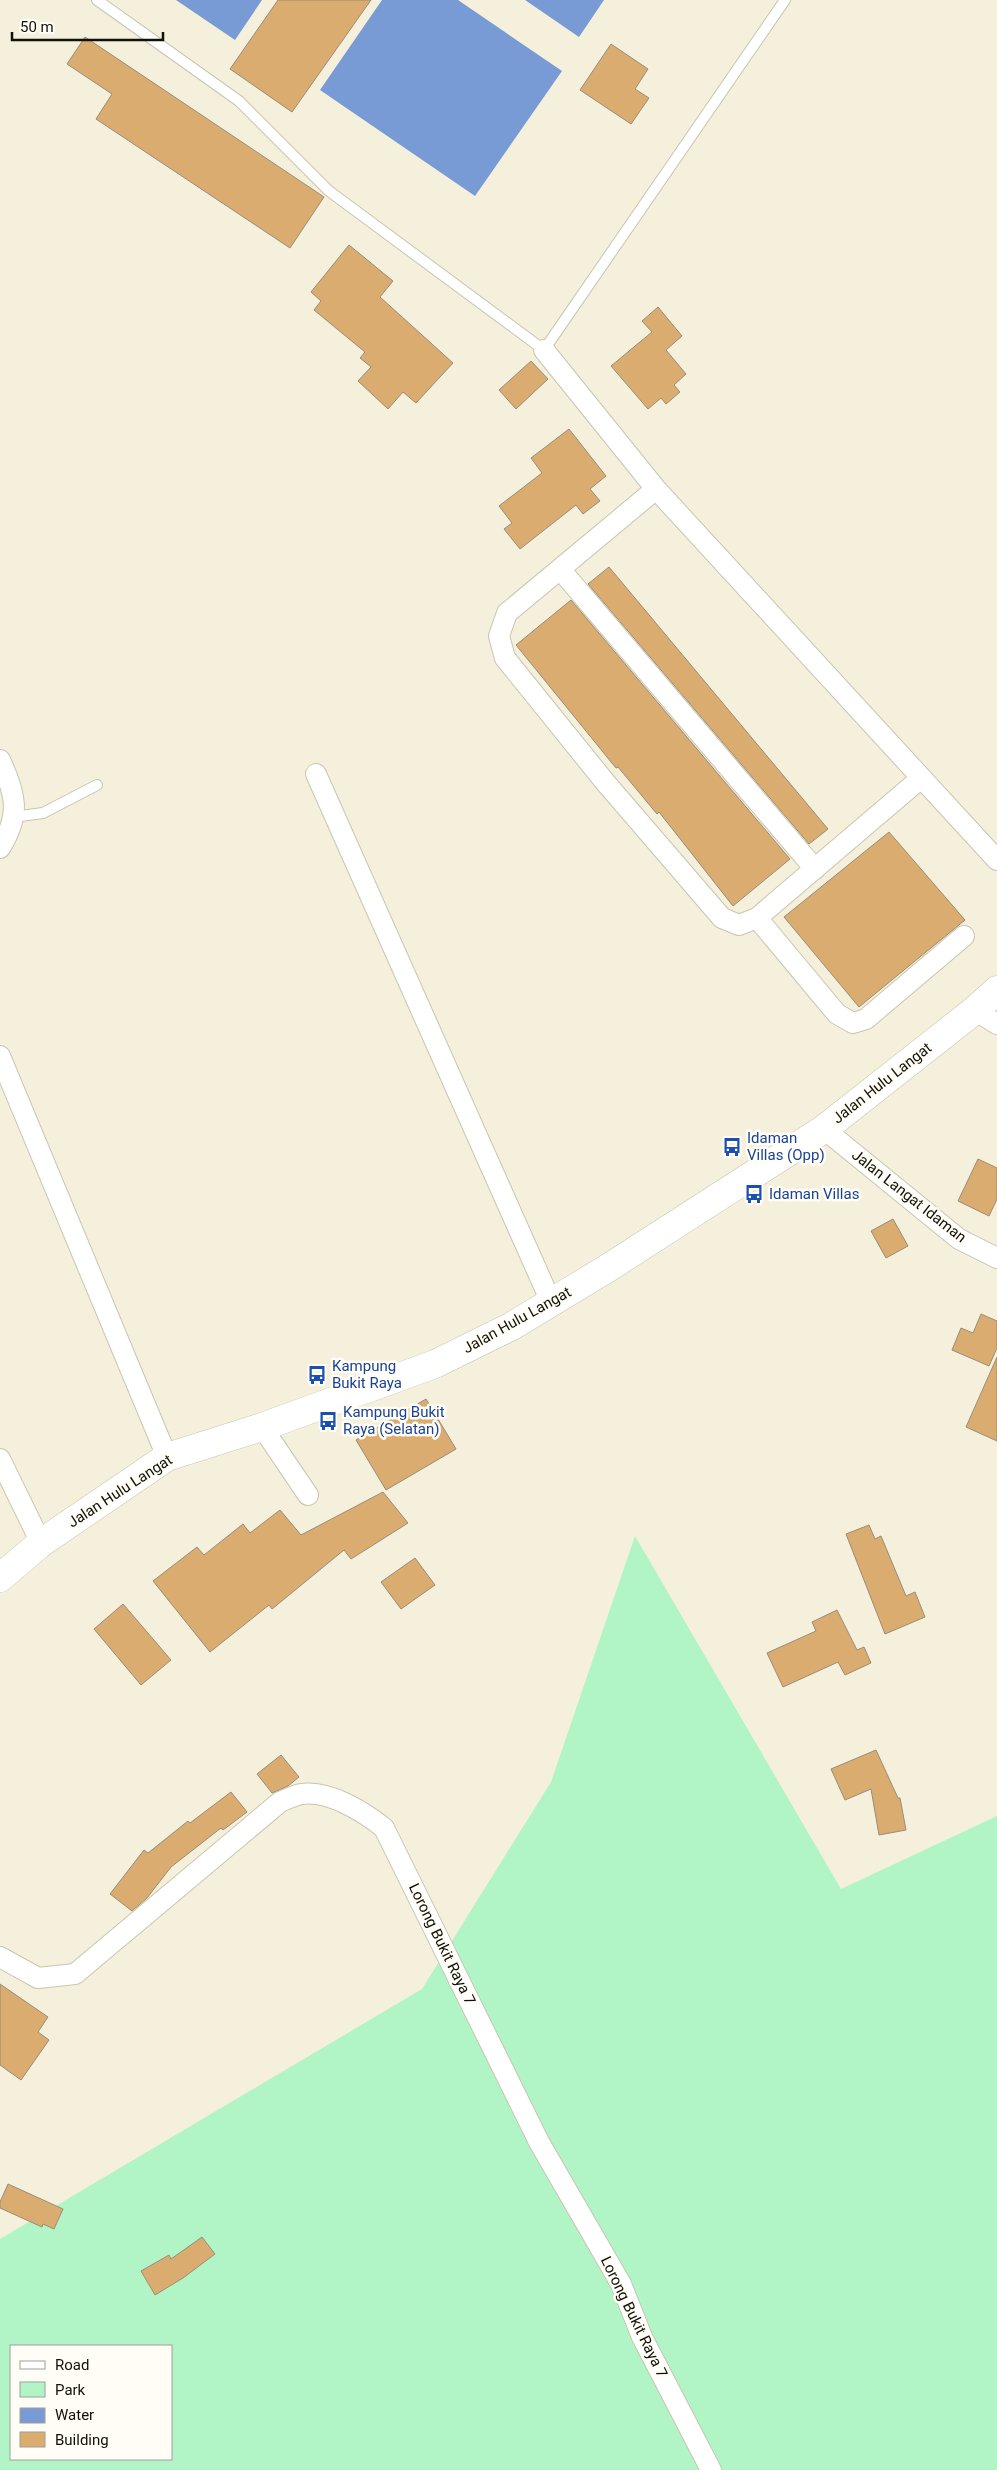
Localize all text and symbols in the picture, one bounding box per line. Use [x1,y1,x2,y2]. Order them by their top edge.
scale bar [12,10,164,42]
text: 50 m [20,18,54,36]
street label: Jalan Hulu Langat [829,1039,935,1127]
place label: Idaman Villas (Opp) [747,1129,825,1164]
bus stop icon: Idaman Villas (Opp) [721,1136,743,1158]
street label: Jalan Langat Idaman [848,1146,970,1246]
bus stop icon: Idaman Villas [743,1183,765,1205]
place label: Idaman Villas [769,1185,859,1203]
street label: Jalan Hulu Langat [460,1283,574,1357]
place label: Kampung Bukit Raya [332,1357,402,1392]
bus stop icon: Kampung Bukit Raya [306,1364,328,1386]
place label: Kampung Bukit Raya (Selatan) [343,1403,445,1438]
bus stop icon: Kampung Bukit Raya (Selatan) [317,1410,339,1432]
street label: Jalan Hulu Langat [64,1450,176,1531]
street label: Lorong Bukit Raya 7 [405,1880,479,2008]
street label: Lorong Bukit Raya 7 [597,2253,671,2381]
legend [10,2345,172,2460]
text: Road [55,2356,89,2374]
text: Park [55,2381,86,2399]
text: Water [55,2406,94,2424]
text: Building [55,2431,109,2449]

